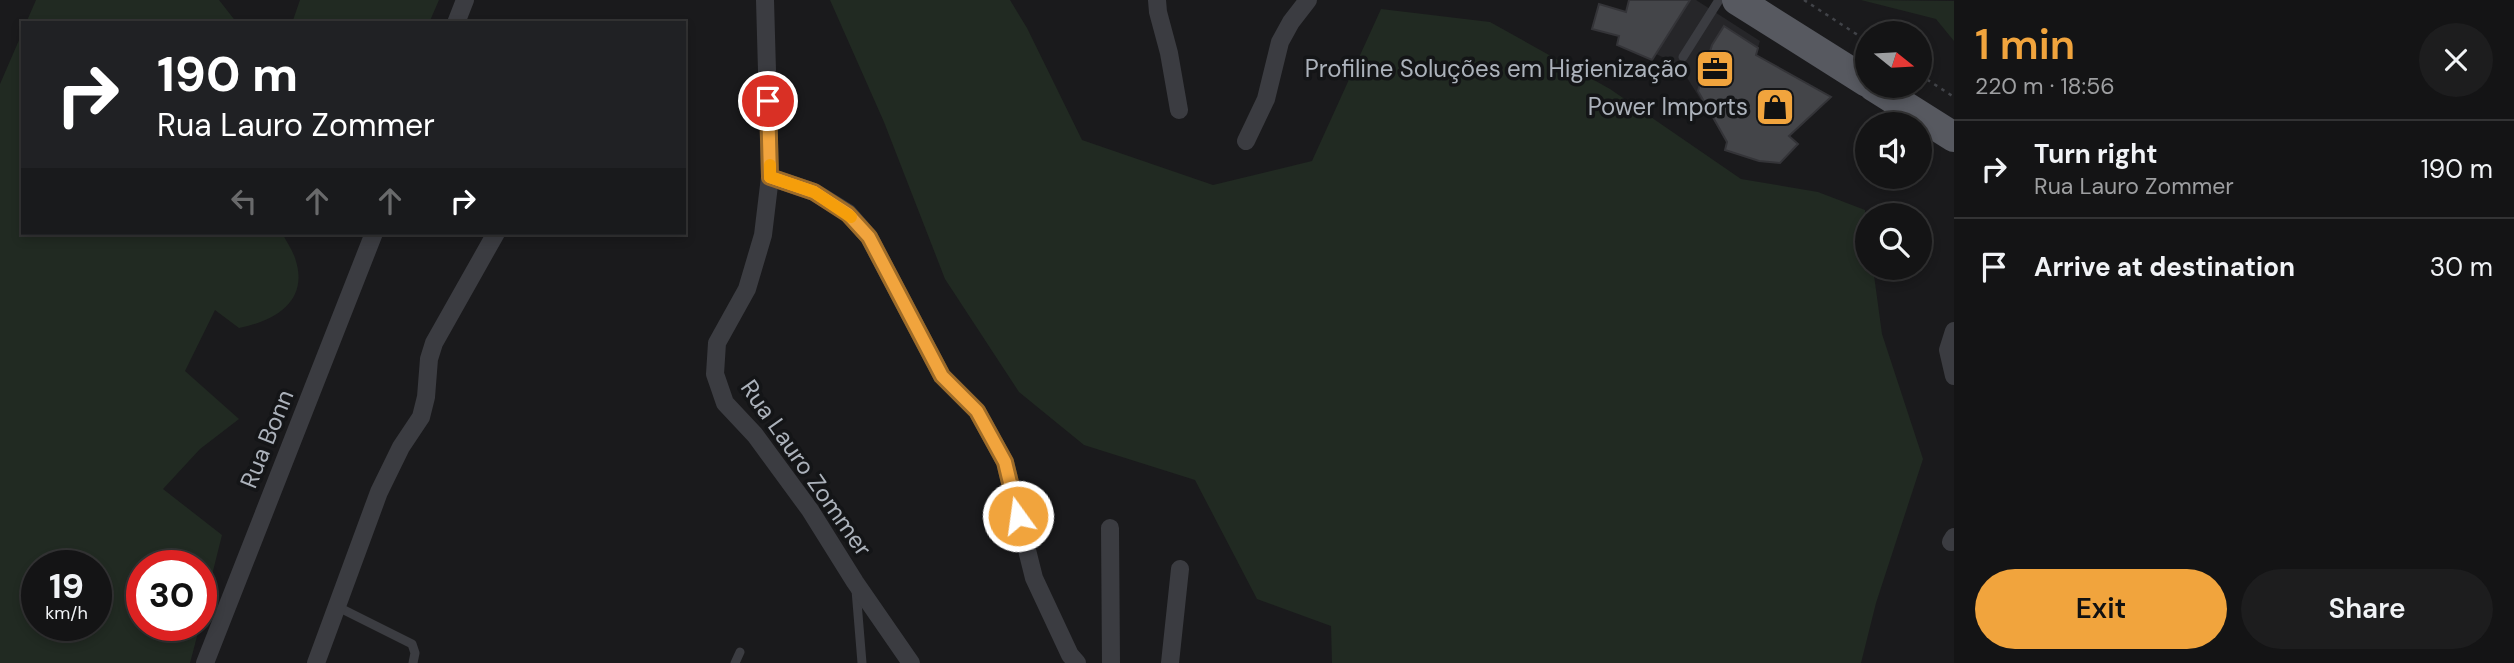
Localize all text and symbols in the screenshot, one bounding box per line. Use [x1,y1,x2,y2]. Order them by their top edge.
text: 1 min [1975,17,2075,72]
north arrow [1855,21,1932,98]
map controls [1855,21,1932,280]
button: close [2419,23,2493,97]
text: 190 m [157,42,298,106]
office icon: Profiline Soluções em Higienização [1694,48,1736,90]
icon: right [42,49,133,140]
place label: Profiline Soluções em Higienização [1305,53,1688,84]
pin [738,71,798,131]
text: 220 m · 18:56 [1975,71,2115,101]
icon: arrive [749,82,787,120]
shop icon: Power Imports [1754,86,1796,128]
place label: Power Imports [1588,91,1748,122]
text: Rua Lauro Zommer [157,104,435,146]
button: sound [1855,112,1932,189]
text: Turn right [2034,137,2158,171]
icon: right [1975,150,2013,188]
text: 190 m [2421,152,2493,186]
text: Rua Lauro Zommer [2034,171,2234,201]
icon: left [225,182,263,220]
icon: ahead [298,182,336,220]
icon: ahead [371,182,409,220]
icon: right [444,182,482,220]
button: search [1855,203,1932,280]
icon: arrive [1975,248,2013,286]
text: Arrive at destination [2034,250,2295,284]
text: 30 m [2430,250,2493,284]
street label: Rua Lauro Zommer [734,373,879,562]
street label: Rua Bonn [233,385,300,493]
position arrow [981,479,1055,553]
speed limit sign: 30 [126,550,217,641]
text: 19 [49,563,84,609]
button: Exit [1975,569,2227,649]
button: Share [2241,569,2493,649]
text: km/h [45,601,88,625]

